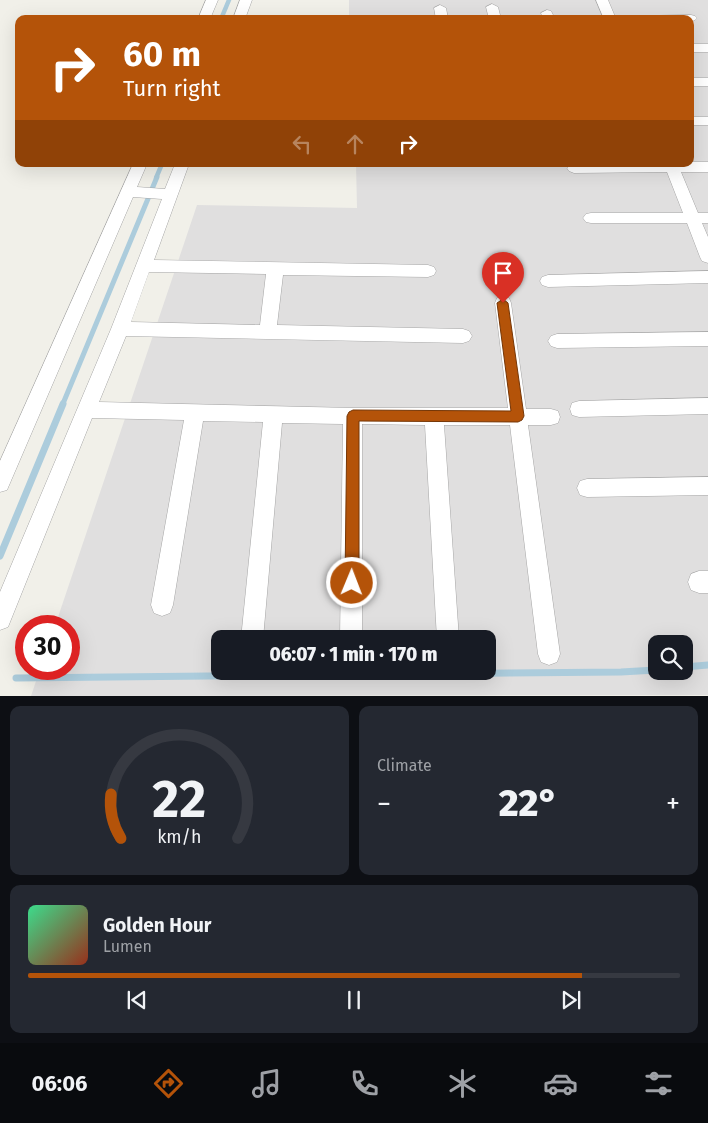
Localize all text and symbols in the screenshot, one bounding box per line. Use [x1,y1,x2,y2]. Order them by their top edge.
text: 60 m [123,33,201,75]
icon: right [40,35,105,100]
text: Turn right [123,75,220,102]
icon: left [288,130,316,158]
icon: ahead [341,130,369,158]
icon: right [394,130,422,158]
pin [482,252,524,303]
icon: arrive [489,259,517,287]
position arrow [325,556,377,608]
speed limit sign: 30 [15,615,80,680]
map controls [648,635,693,680]
button: search [648,635,693,680]
text: 06:07 · 1 min · 170 m [269,643,438,666]
text: Climate [377,756,432,775]
text: 22 [153,768,206,831]
text: 22° [499,780,558,826]
text: − [377,787,391,820]
text: + [666,787,680,820]
text: km/h [157,826,202,848]
text: Golden Hour [103,914,212,937]
text: Lumen [103,937,152,956]
icon: previous [123,986,151,1014]
icon: pause [340,986,368,1014]
icon: next [557,986,585,1014]
icon: directions [151,1066,186,1101]
icon: music [249,1066,284,1101]
icon: phone [347,1066,382,1101]
icon: climate [445,1066,480,1101]
icon: car [543,1066,578,1101]
icon: filters [641,1066,676,1101]
text: 06:06 [32,1070,87,1097]

